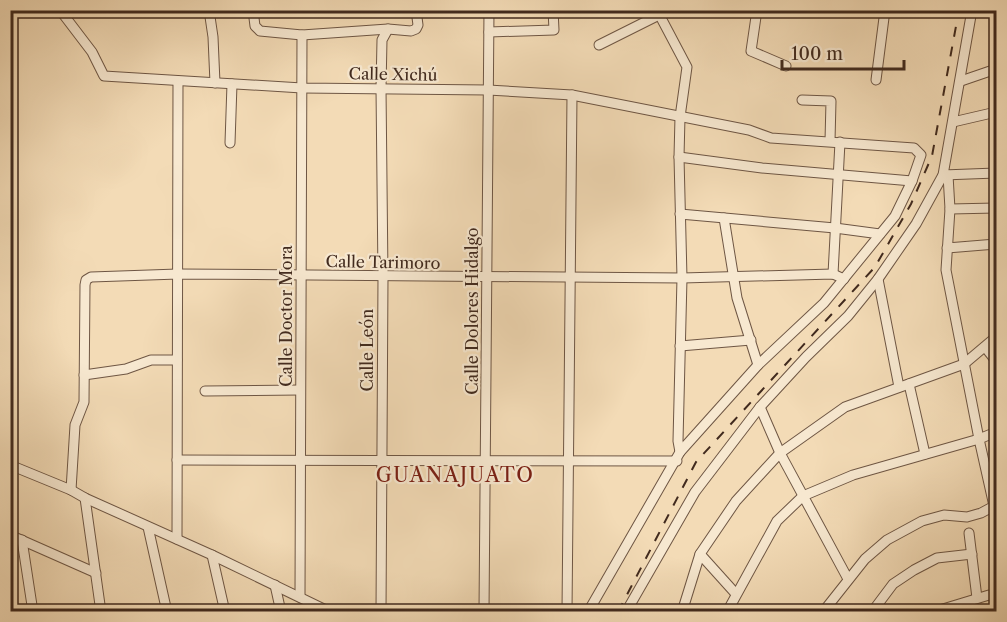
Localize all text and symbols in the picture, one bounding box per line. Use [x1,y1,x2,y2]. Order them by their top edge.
scale bar [782,33,904,71]
text: 100 m [791,43,843,65]
street label: Calle Xichú [348,63,438,85]
street label: Calle Dolores Hidalgo [462,227,482,395]
street label: Calle Doctor Mora [276,245,296,387]
street label: Calle Tarimoro [326,251,441,273]
street label: Calle León [357,309,377,391]
district label: GUANAJUATO [376,463,534,487]

